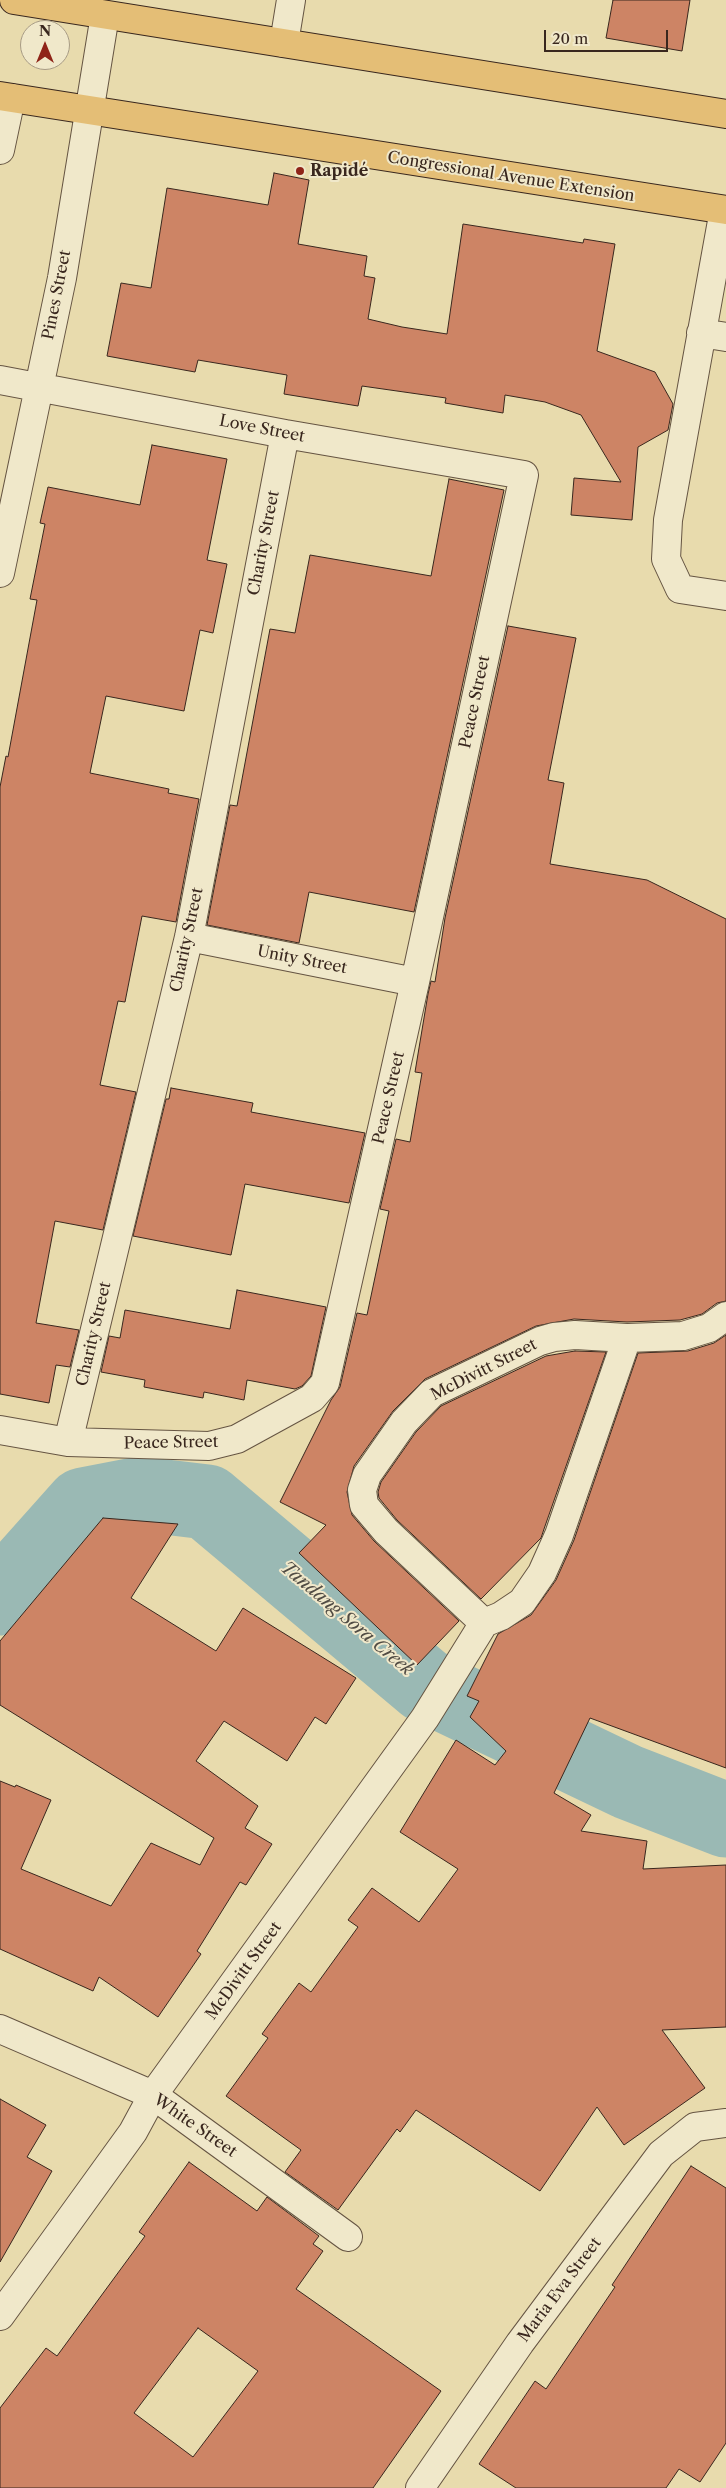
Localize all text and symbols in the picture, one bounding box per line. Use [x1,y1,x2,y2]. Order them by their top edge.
north arrow [20,20,70,70]
scale bar [546,20,670,52]
text: N [39,22,51,40]
text: 20 m [552,29,588,48]
street label: Congressional Avenue Extension [386,148,636,206]
place label: Rapidé [310,161,368,181]
marker: Rapidé [294,165,306,177]
street label: Pines Street [39,249,75,341]
street label: Love Street [218,411,306,447]
street label: Charity Street [244,489,284,597]
street label: Peace Street [456,654,494,750]
street label: Charity Street [167,886,207,994]
street label: Unity Street [256,942,348,978]
street label: Peace Street [369,1050,409,1146]
street label: Charity Street [73,1280,115,1388]
street label: McDivitt Street [428,1335,540,1405]
street label: Peace Street [124,1433,218,1453]
water label: Tandang Sora Creek [276,1557,418,1681]
street label: McDivitt Street [202,1918,286,2024]
street label: White Street [150,2090,240,2162]
street label: Maria Eva Street [514,2234,606,2346]

